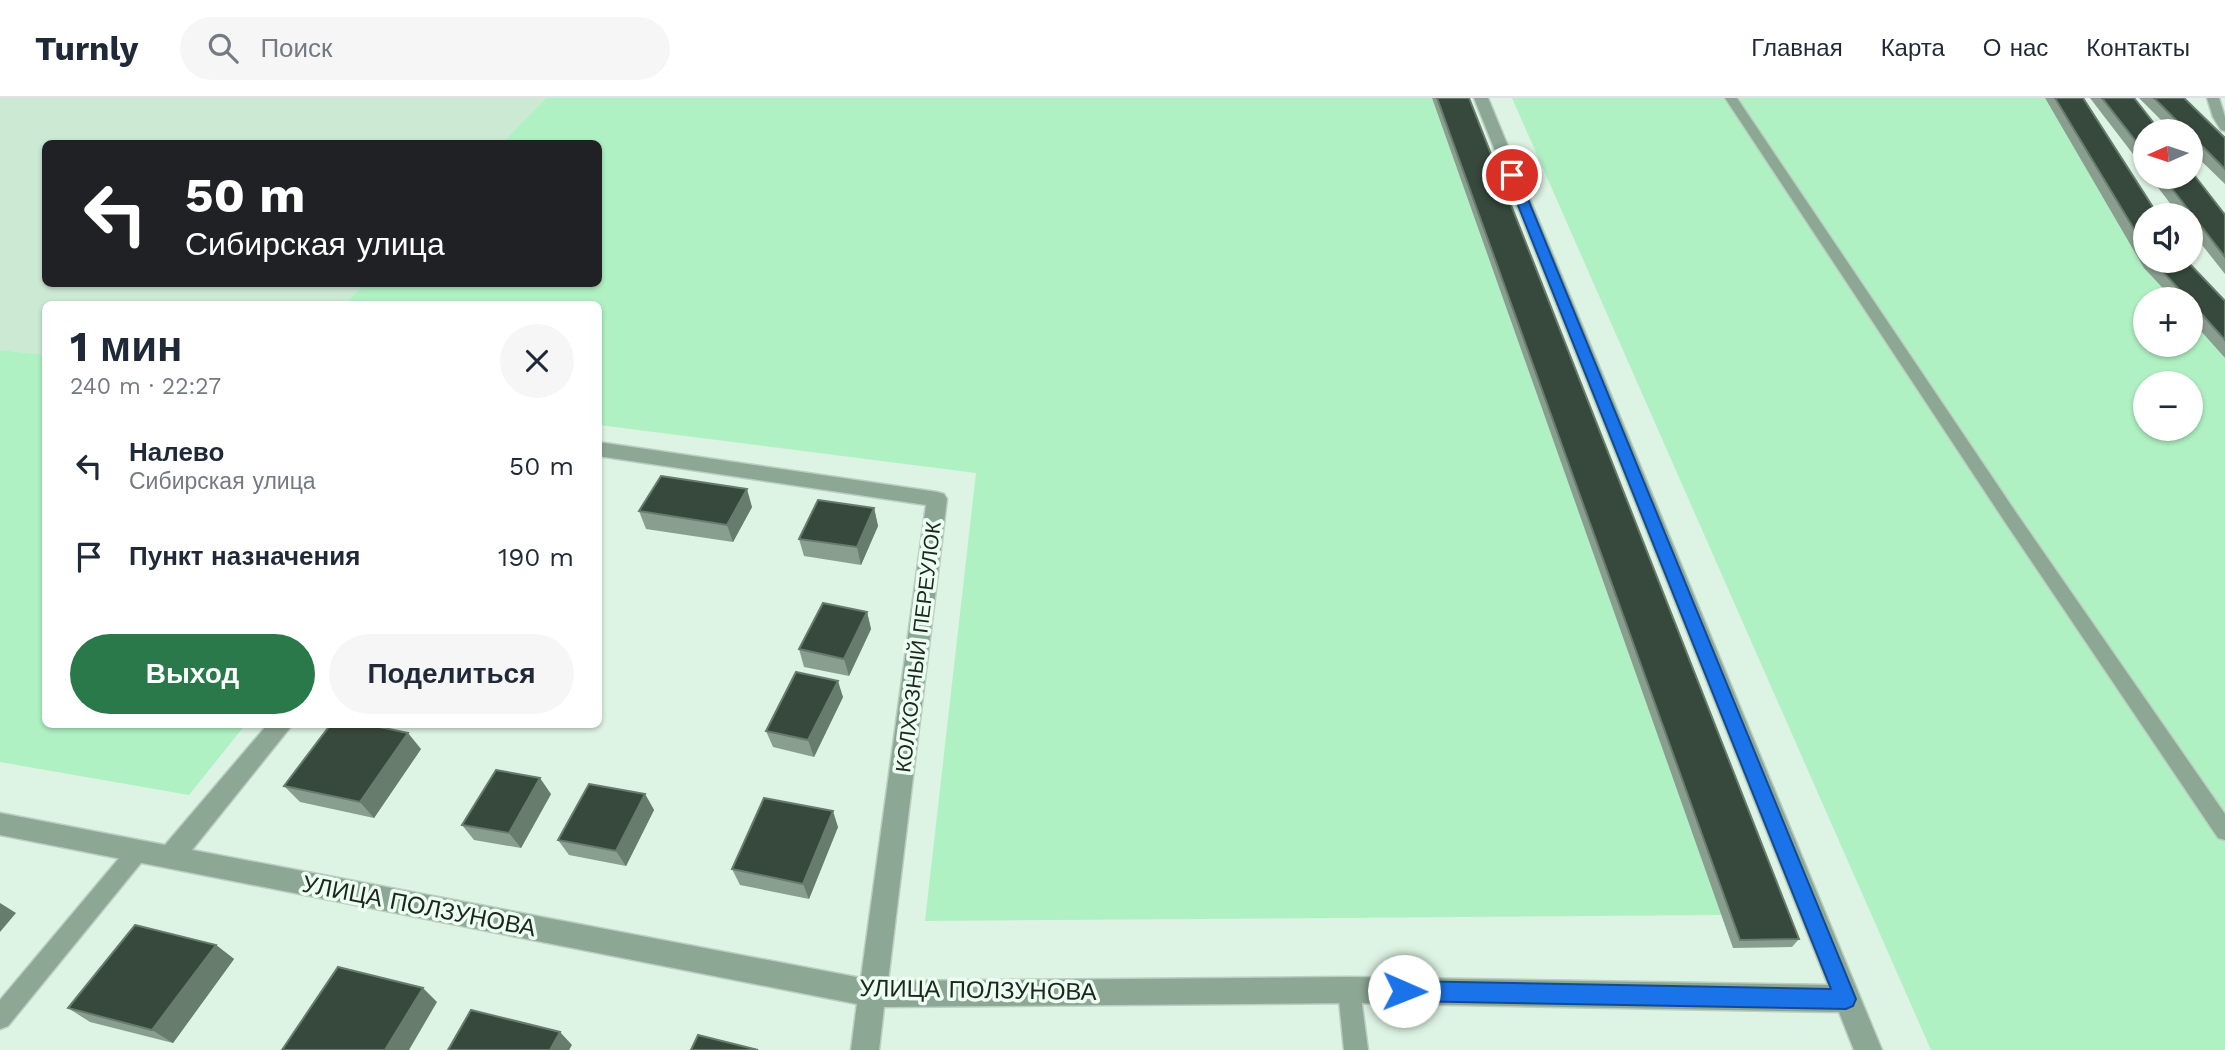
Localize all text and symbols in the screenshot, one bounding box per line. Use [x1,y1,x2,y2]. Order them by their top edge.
search box [180,17,670,80]
text: Turnly [35,29,138,68]
icon: search [204,29,242,67]
text: Поиск [260,33,332,63]
text: Главная [1751,34,1843,62]
text: Карта [1881,34,1945,62]
text: О нас [1983,34,2048,62]
text: Контакты [2086,34,2190,62]
north arrow [2133,119,2203,189]
map controls [2133,119,2203,441]
pin [1482,145,1542,205]
icon: arrive [1493,156,1531,194]
text: 50 m [185,166,305,224]
icon: left [70,168,161,259]
button: sound [2133,203,2203,273]
text: Сибирская улица [185,225,445,263]
button: + [2133,287,2203,357]
text: 1 мин [70,322,182,371]
button: close [500,324,574,398]
button: − [2133,371,2203,441]
text: 240 m · 22:27 [70,373,221,400]
text: Налево [129,437,224,467]
icon: left [70,447,108,485]
text: 50 m [509,451,574,481]
text: Сибирская улица [129,468,316,495]
street label: КОЛХОЗНЫЙ ПЕРЕУЛОК [890,519,946,774]
icon: arrive [70,538,108,576]
text: Пункт назначения [129,541,360,571]
text: 190 m [498,542,574,572]
button: Выход [70,634,315,714]
button: Поделиться [329,634,574,714]
street label: УЛИЦА ПОЛЗУНОВА [300,870,538,942]
position arrow [1367,954,1441,1028]
street label: УЛИЦА ПОЛЗУНОВА [859,974,1097,1006]

